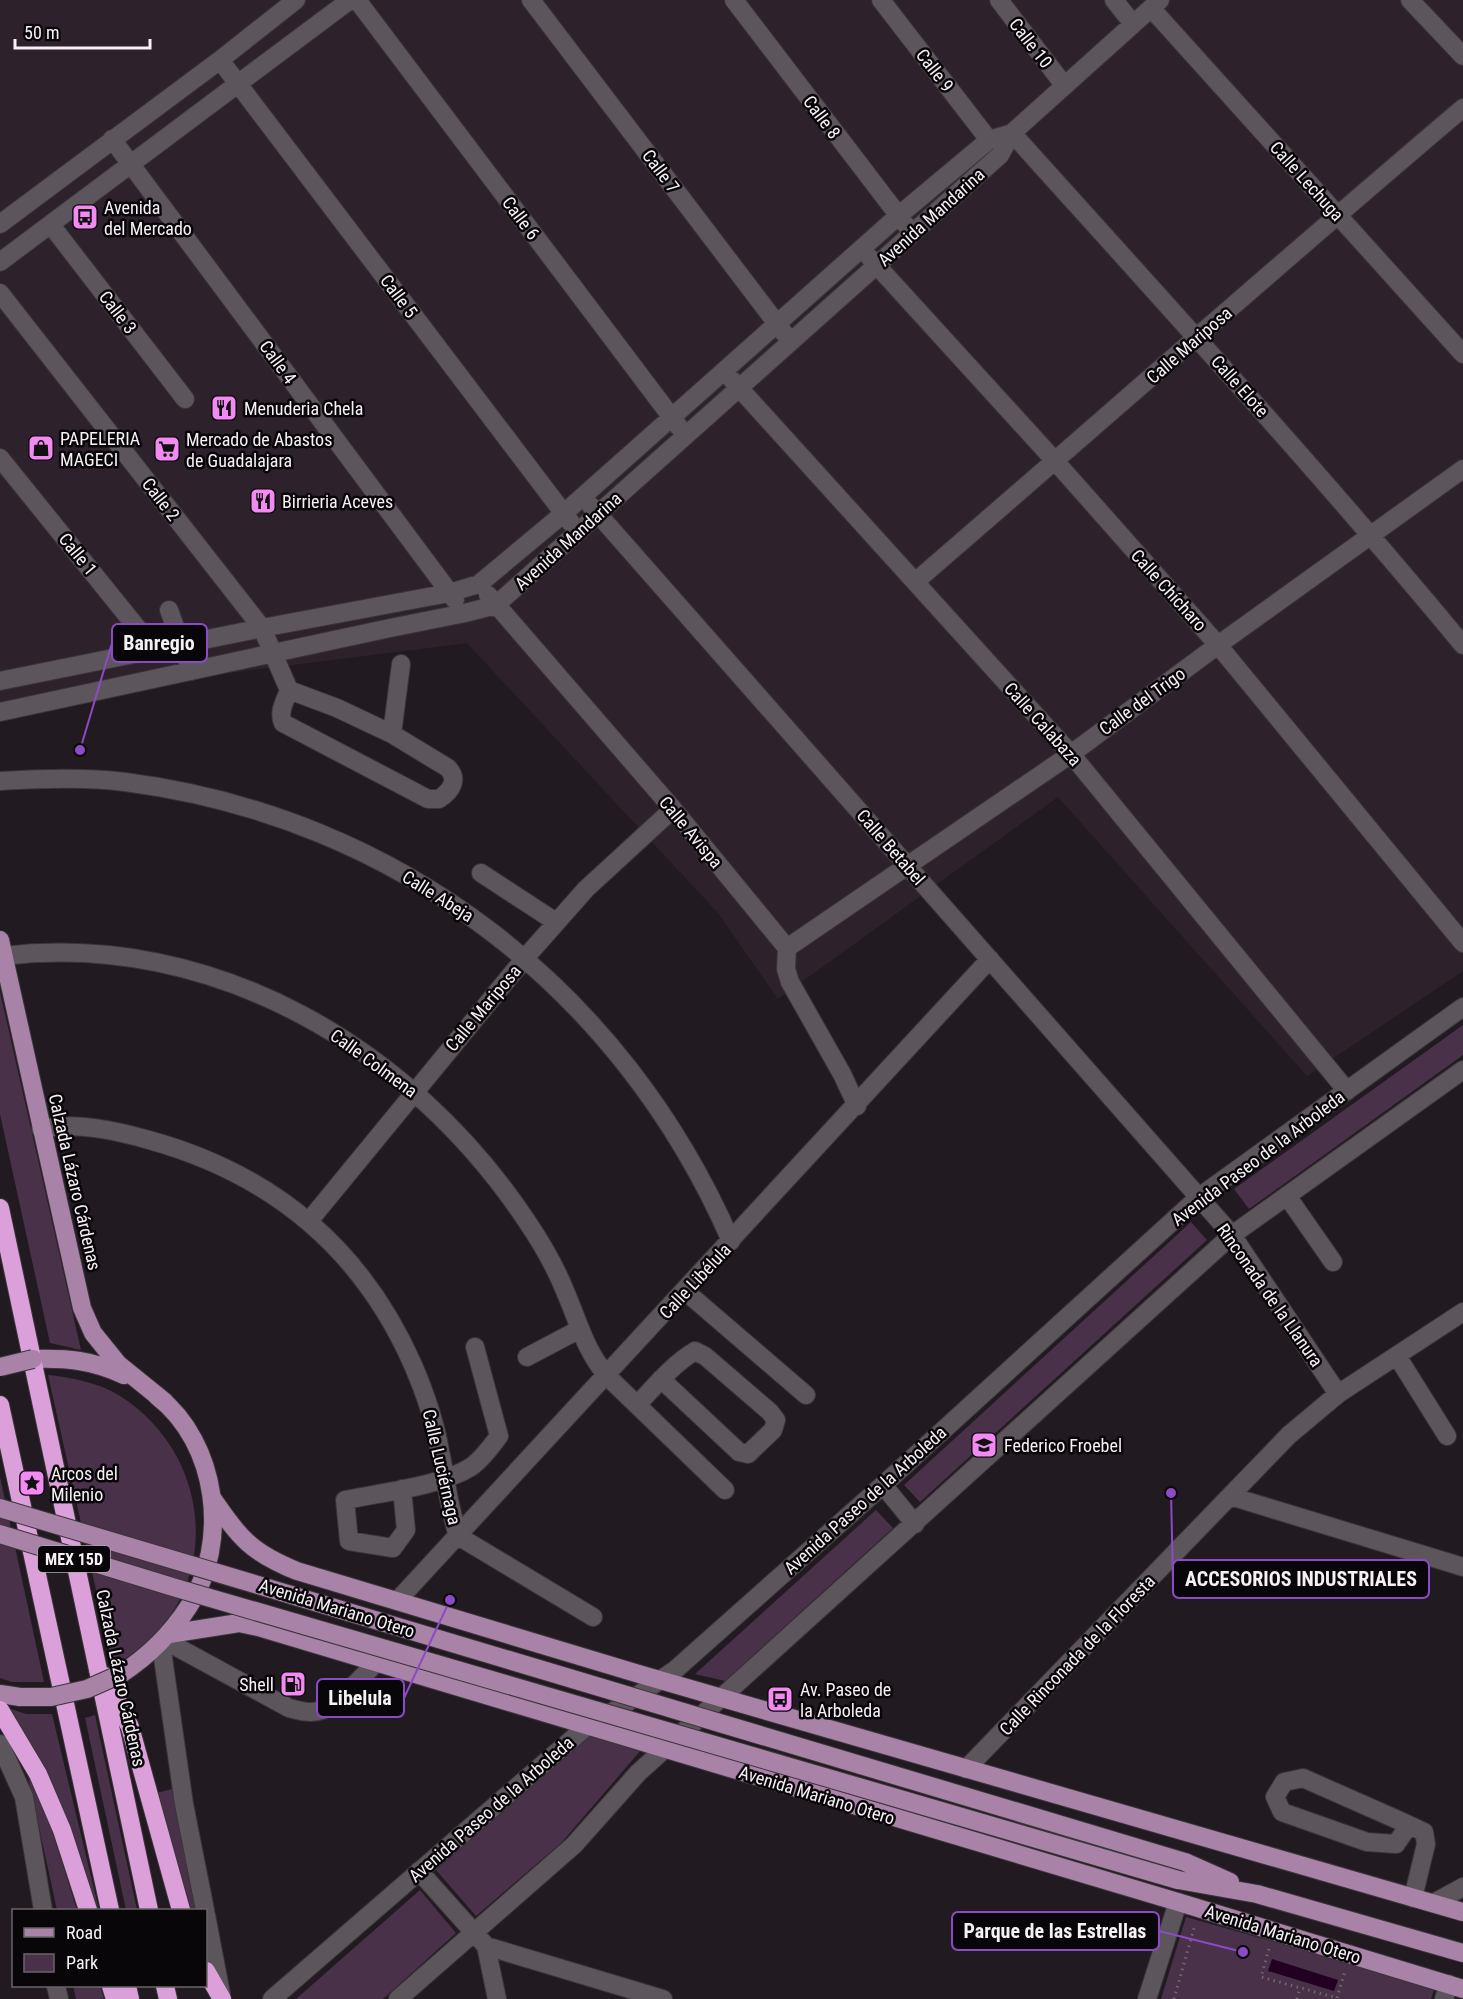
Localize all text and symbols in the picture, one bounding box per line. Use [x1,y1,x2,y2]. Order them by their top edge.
scale bar [15,12,150,50]
street label: Calle 10 [1005,14,1057,72]
text: 50 m [24,22,59,43]
street label: Calle 9 [912,44,958,96]
street label: Calle 8 [799,91,845,143]
street label: Calle Lechuga [1266,137,1348,225]
street label: Calle 7 [638,145,684,197]
street label: Avenida Mandarina [873,164,989,270]
street label: Calle 6 [498,192,544,244]
place label: Avenida del Mercado [104,197,192,239]
bus stop icon: Avenida del Mercado [70,202,100,232]
street label: Calle 5 [376,270,422,322]
street label: Calle 3 [95,286,141,338]
street label: Calle Mariposa [1142,302,1236,388]
street label: Calle 4 [255,336,301,388]
street label: Calle Elote [1207,351,1273,421]
restaurant icon: Menuderia Chela [209,393,239,423]
place label: Menuderia Chela [244,398,363,419]
place label: PAPELERIA MAGECI [60,428,141,470]
place label: Mercado de Abastos de Guadalajara [186,429,332,471]
shop icon: PAPELERIA MAGECI [26,433,56,463]
supermarket icon: Mercado de Abastos de Guadalajara [152,434,182,464]
street label: Calle 2 [138,473,184,525]
restaurant icon: Birrieria Aceves [248,486,278,516]
street label: Avenida Mandarina [510,488,626,594]
place label: Birrieria Aceves [282,491,393,512]
street label: Calle 1 [55,529,101,579]
street label: Calle Chícharo [1127,545,1211,635]
callout: Banregio [112,624,207,662]
text: Banregio [123,631,195,655]
street label: Calle del Trigo [1095,663,1189,739]
street label: Calle Calabaza [1000,678,1086,770]
street label: Calle Avispa [655,792,727,872]
street label: Calle Betabel [852,805,930,889]
street label: Calle Abeja [399,866,477,926]
street label: Calle Mariposa [441,961,525,1055]
street label: Calle Colmena [326,1024,422,1102]
street label: Avenida Paseo de la Arboleda [1167,1086,1349,1230]
street label: Calzada Lázaro Cárdenas [44,1092,106,1272]
street label: Rinconada de la Llanura [1213,1219,1327,1371]
street label: Calle Libélula [655,1239,735,1323]
street label: Calle Luciérnaga [419,1407,465,1527]
street label: Avenida Paseo de la Arboleda [780,1422,950,1578]
school or university icon: Federico Froebel [969,1430,999,1460]
place label: Federico Froebel [1004,1435,1122,1456]
place label: Arcos del Milenio [51,1463,118,1505]
place icon: Arcos del Milenio [17,1468,47,1498]
road number: MEX 15D [38,1546,110,1572]
callout: ACCESORIOS INDUSTRIALES [1173,1560,1429,1598]
text: ACCESORIOS INDUSTRIALES [1185,1567,1417,1591]
street label: Calle Rinconada de la Floresta [995,1571,1159,1739]
street label: Avenida Mariano Otero [257,1574,417,1642]
street label: Calzada Lázaro Cárdenas [92,1588,150,1768]
fuel station icon: Shell [278,1669,308,1699]
place label: Shell [239,1674,274,1695]
callout: Libelula [317,1679,404,1717]
place label: Av. Paseo de la Arboleda [800,1679,891,1721]
bus stop icon: Av. Paseo de la Arboleda [765,1684,795,1714]
text: Libelula [328,1686,392,1710]
street label: Avenida Paseo de la Arboleda [404,1732,578,1886]
street label: Avenida Mariano Otero [737,1761,897,1829]
street label: Avenida Mariano Otero [1203,1900,1363,1968]
legend [12,1909,207,1987]
callout: Parque de las Estrellas [952,1912,1159,1950]
text: Parque de las Estrellas [964,1919,1146,1943]
text: Road [66,1922,102,1943]
text: Park [66,1952,98,1973]

